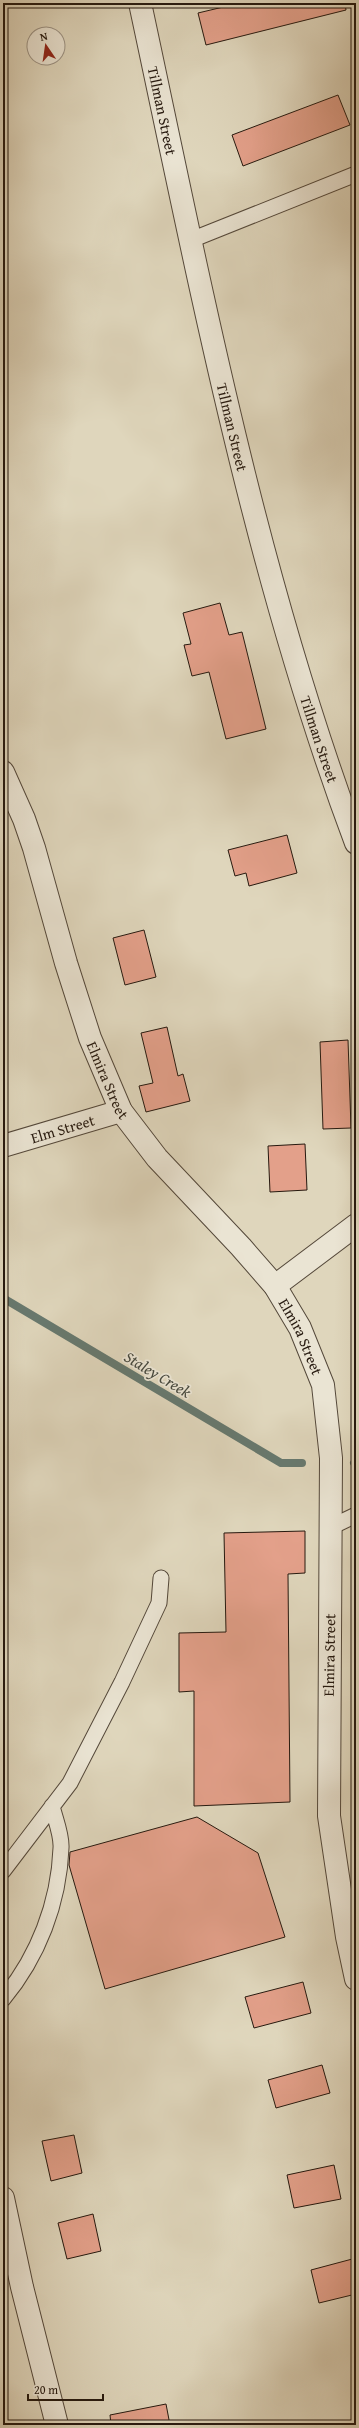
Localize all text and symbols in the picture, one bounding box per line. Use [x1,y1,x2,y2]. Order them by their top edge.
north arrow [26,26,66,66]
text: N [38,27,50,45]
street label: Tillman Street [143,64,183,158]
street label: Tillman Street [212,381,254,474]
street label: Tillman Street [296,693,344,786]
street label: Elmira Street [82,1038,134,1124]
street label: Elm Street [28,1109,97,1148]
street label: Elmira Street [274,1294,329,1379]
water label: Staley Creek [120,1345,197,1404]
street label: Elmira Street [318,1613,340,1696]
scale bar [28,2376,103,2402]
text: 20 m [34,2381,58,2398]

